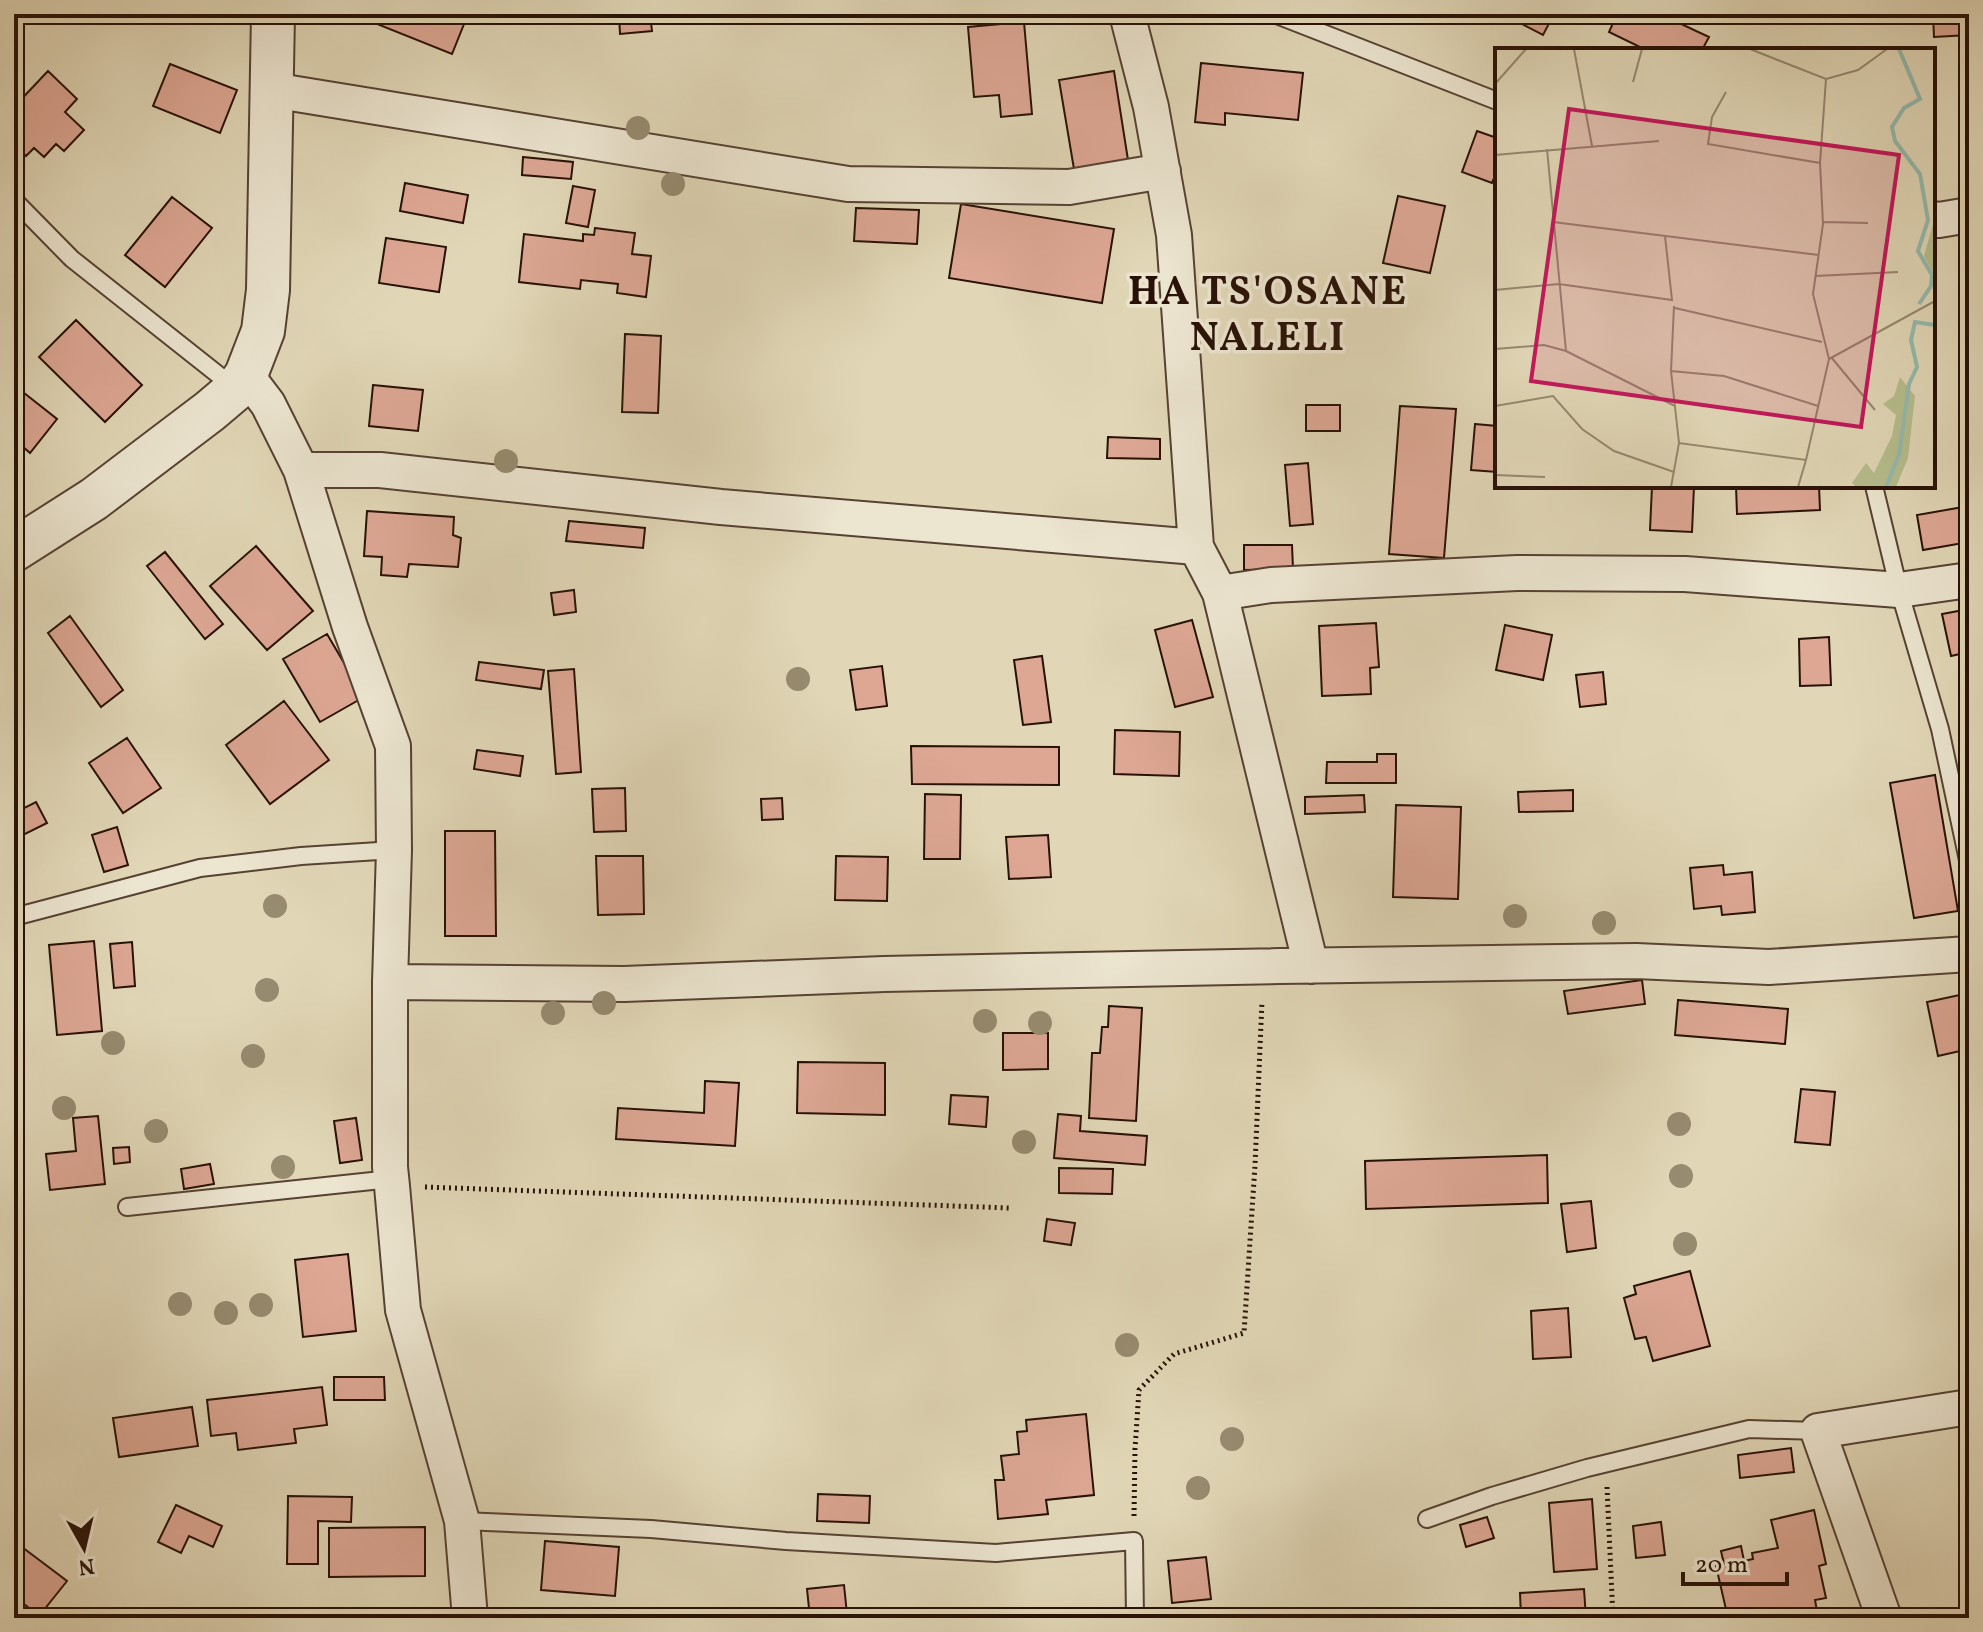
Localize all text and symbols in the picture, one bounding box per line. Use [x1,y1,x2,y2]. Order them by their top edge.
inset map [1495,48,1935,488]
district label: HA TS'OSANE NALELI [1128,266,1408,368]
north arrow [44,1508,124,1588]
scale bar [1683,1536,1787,1586]
text: N [76,1549,97,1582]
text: 20 m [1695,1549,1748,1583]

